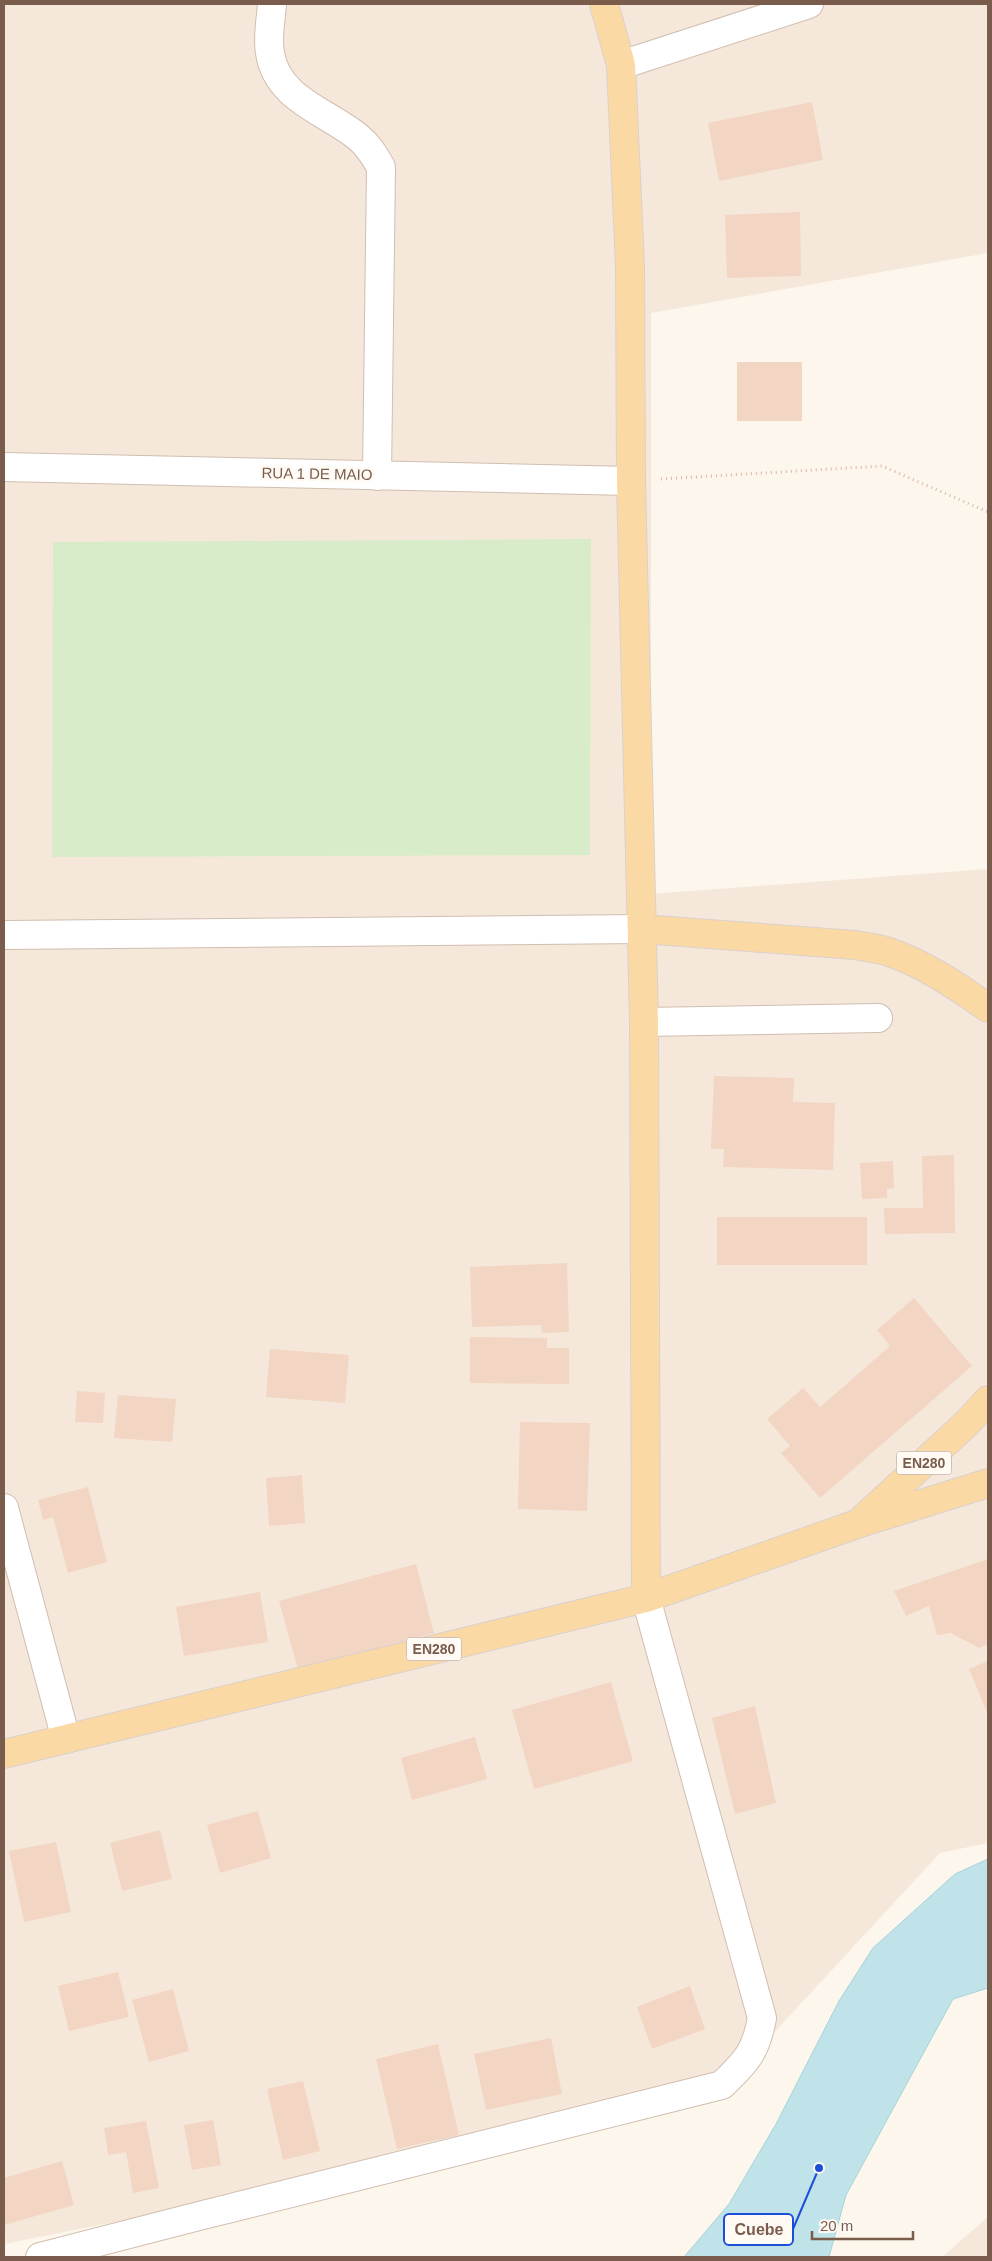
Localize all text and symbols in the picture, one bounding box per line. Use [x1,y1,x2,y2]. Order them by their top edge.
street label: RUA 1 DE MAIO [261,464,373,483]
road number: EN280 [896,1452,952,1475]
road number: EN280 [406,1638,462,1660]
scale bar [812,2208,913,2240]
callout: Cuebe [724,2214,793,2245]
text: 20 m [820,2217,853,2234]
text: Cuebe [735,2221,784,2238]

